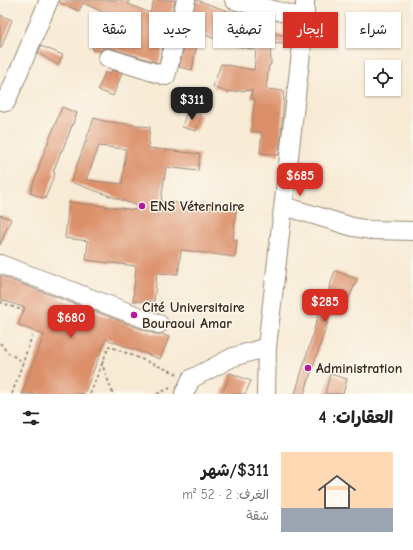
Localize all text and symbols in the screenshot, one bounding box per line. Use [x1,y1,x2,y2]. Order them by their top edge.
chip: شقة [89,12,141,48]
chip: جديد [149,12,205,48]
chip: تصفية [213,12,275,48]
chip: إيجار [283,12,338,48]
chip: شراء [346,12,401,48]
map controls [365,60,401,96]
button: locate [365,60,401,96]
pin: $311 [168,87,216,121]
text: $311 [180,92,204,107]
pin: $685 [276,163,324,197]
text: $685 [286,168,314,183]
place label: ENS Véterinaire [150,198,245,215]
marker: ENS Véterinaire [137,201,147,211]
pin: $285 [301,289,349,323]
text: $285 [311,294,339,309]
place label: Cité Universitaire Bouraoui Amar [142,299,245,332]
pin: $680 [47,305,95,339]
text: $680 [57,310,85,325]
marker: Cité Universitaire Bouraoui Amar [129,310,139,320]
place label: Administration [316,360,402,377]
marker: Administration [303,363,313,373]
icon: filters [20,407,42,429]
text: العقارات: 4 [318,408,393,427]
text: $311/شهر [201,461,269,480]
icon: home [313,468,361,516]
text: الغرف: 2 · 52 m² [182,487,269,502]
text: شقة [246,508,269,523]

